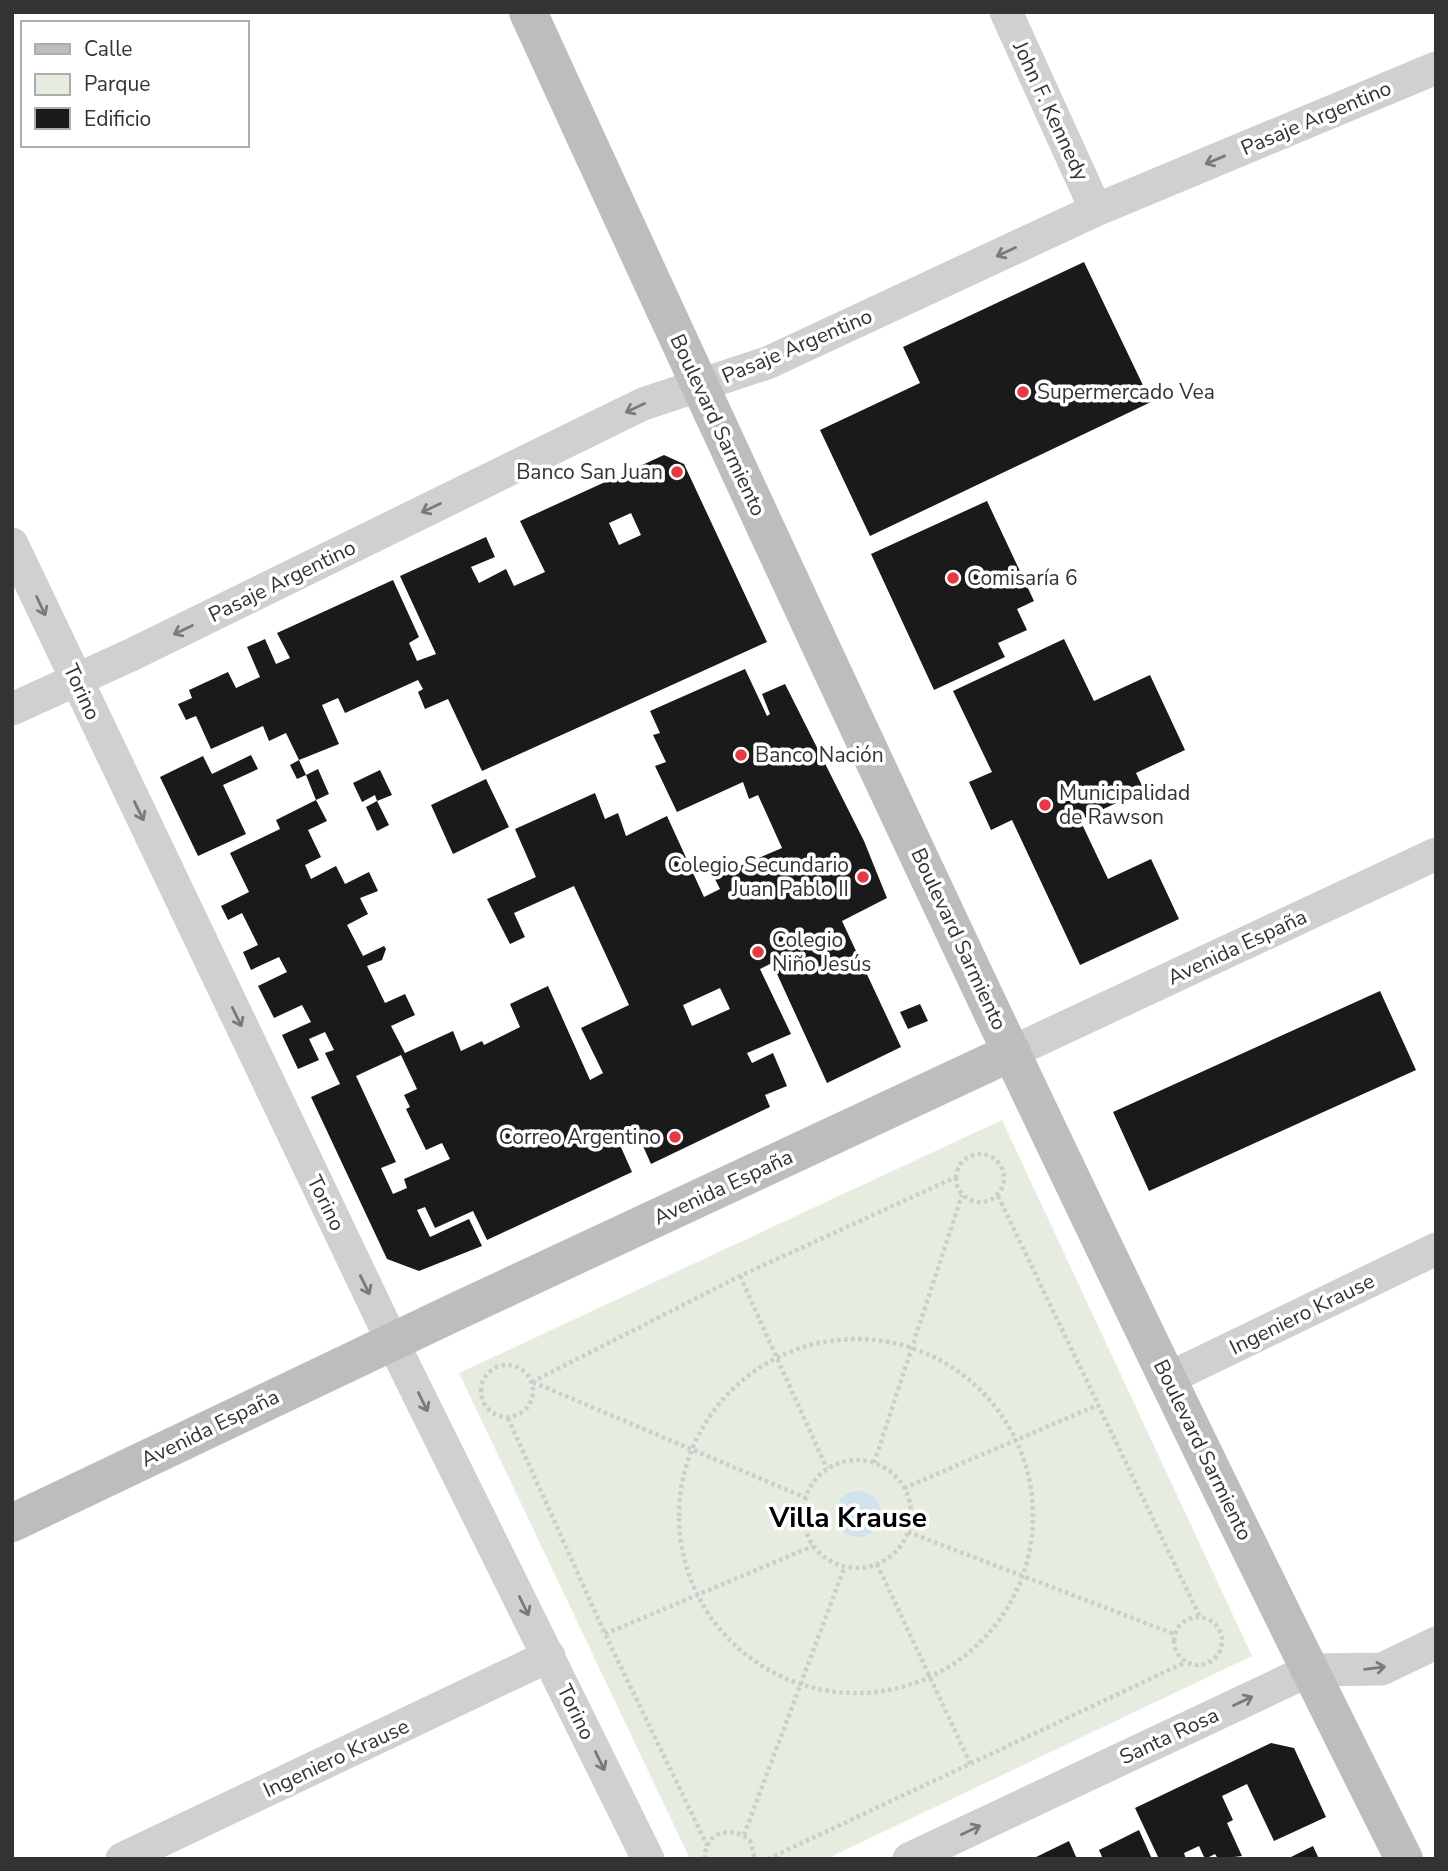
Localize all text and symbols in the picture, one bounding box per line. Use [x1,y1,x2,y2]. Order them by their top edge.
legend [21,21,248,147]
text: Calle [84,35,132,63]
street label: John F. Kennedy [1006,36,1096,186]
text: Parque [84,70,151,98]
street label: Pasaje Argentino [1237,74,1395,162]
text: Edificio [84,105,151,133]
one-way arrow [1204,155,1226,168]
one-way arrow [996,246,1017,259]
street label: Pasaje Argentino [718,302,876,390]
street label: Boulevard Sarmiento [663,329,773,521]
place label: Supermercado Vea [1037,378,1215,406]
marker: Supermercado Vea [1015,384,1031,400]
one-way arrow [625,402,647,415]
place label: Banco San Juan [516,458,663,486]
marker: Banco San Juan [669,464,685,480]
one-way arrow [421,502,442,515]
street label: Pasaje Argentino [204,533,360,629]
place label: Comisaría 6 [967,564,1078,592]
marker: Comisaría 6 [945,570,961,586]
one-way arrow [35,595,49,616]
one-way arrow [173,624,194,637]
street label: Torino [57,659,107,725]
place label: Banco Nación [755,741,884,769]
marker: Banco Nación [733,747,749,763]
place label: Municipalidad de Rawson [1059,779,1190,831]
marker: Municipalidad de Rawson [1037,797,1053,813]
one-way arrow [133,800,146,821]
street label: Boulevard Sarmiento [904,843,1014,1035]
place label: Colegio Secundario Juan Pablo II [667,851,849,903]
marker: Colegio Secundario Juan Pablo II [855,869,871,885]
street label: Avenida España [1163,902,1311,992]
place label: Colegio Niño Jesús [772,926,871,978]
marker: Colegio Niño Jesús [750,944,766,960]
one-way arrow [231,1006,244,1027]
place label: Correo Argentino [499,1123,661,1151]
marker: Correo Argentino [667,1129,683,1145]
street label: Avenida España [649,1142,797,1232]
street label: Torino [301,1170,351,1236]
street label: Ingeniero Krause [1225,1267,1379,1361]
one-way arrow [359,1274,372,1295]
street label: Boulevard Sarmiento [1147,1355,1259,1545]
street label: Avenida España [136,1382,284,1474]
one-way arrow [416,1392,430,1412]
district label: Villa Krause [768,1499,927,1537]
one-way arrow [517,1595,531,1616]
one-way arrow [1363,1661,1386,1674]
street label: Torino [551,1679,601,1745]
one-way arrow [1232,1694,1253,1707]
street label: Santa Rosa [1115,1701,1223,1771]
street label: Ingeniero Krause [259,1712,413,1804]
one-way arrow [594,1750,608,1771]
one-way arrow [960,1822,981,1836]

